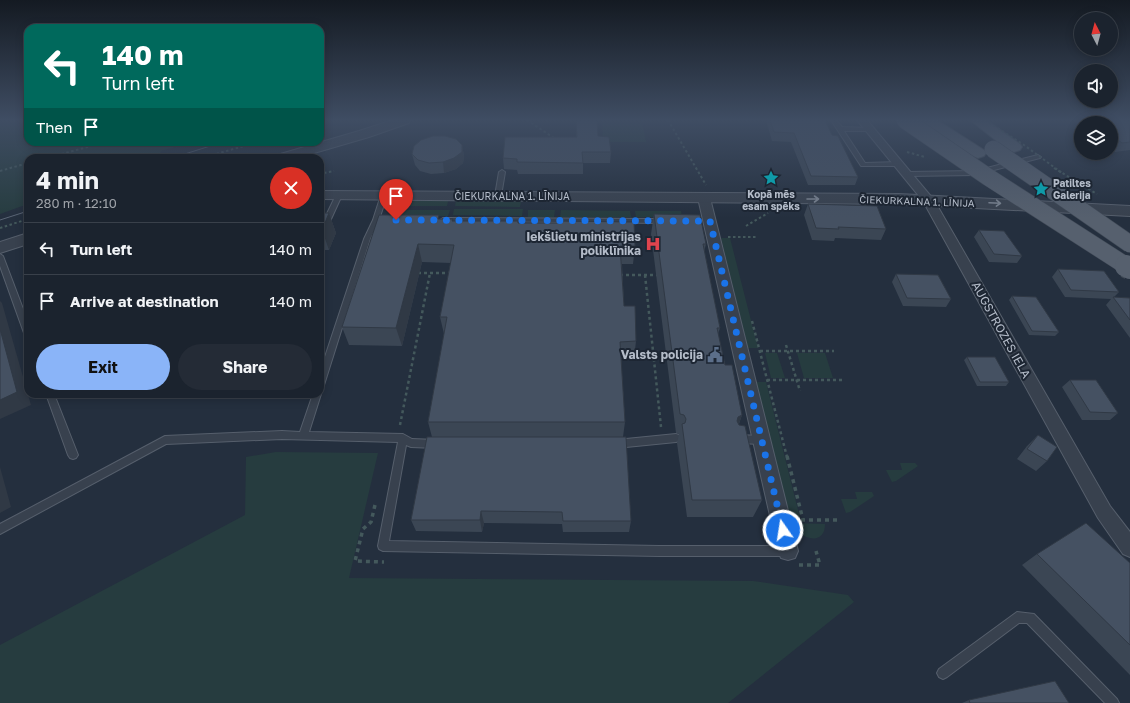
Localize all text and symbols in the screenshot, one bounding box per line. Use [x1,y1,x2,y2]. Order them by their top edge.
north arrow [1074,12,1118,56]
map controls [1074,12,1118,160]
text: 140 m [102,38,184,71]
icon: left [36,40,88,92]
button: sound [1074,64,1118,108]
text: Turn left [102,72,175,94]
icon: arrive [80,116,102,138]
button: layers [1074,116,1118,160]
text: Then [36,118,72,136]
text: 4 min [36,165,99,194]
button: close [270,167,312,209]
place icon: Kopā mēs esam spēks [762,169,780,187]
place label: Patiltes Galerija [1053,177,1091,201]
pin [379,179,413,220]
place icon: Patiltes Galerija [1032,180,1050,198]
icon: arrive [385,185,407,207]
place label: Kopā mēs esam spēks [742,188,800,212]
street label: ČIEKURKALNA 1. LĪNIJA [454,190,570,202]
street label: ČIEKURKALNA 1. LĪNIJA [859,193,975,209]
text: 280 m · 12:10 [36,195,117,211]
one-way arrow [806,195,819,203]
one-way arrow [988,200,1001,207]
place label: Iekšlietu ministrijas poliklīnika [526,229,641,258]
hospital icon: Iekšlietu ministrijas poliklīnika [644,235,662,253]
icon: left [36,238,58,260]
text: Turn left [70,240,132,258]
text: 140 m [269,240,312,258]
street label: AUGSTROZES IELA [969,279,1034,381]
icon: arrive [36,290,58,312]
text: Arrive at destination [70,292,219,310]
text: 140 m [269,292,312,310]
button: Exit [36,344,170,390]
button: Share [178,344,312,390]
public building icon: Valsts policija [706,346,724,364]
place label: Valsts policija [621,347,703,362]
position arrow [762,509,804,551]

